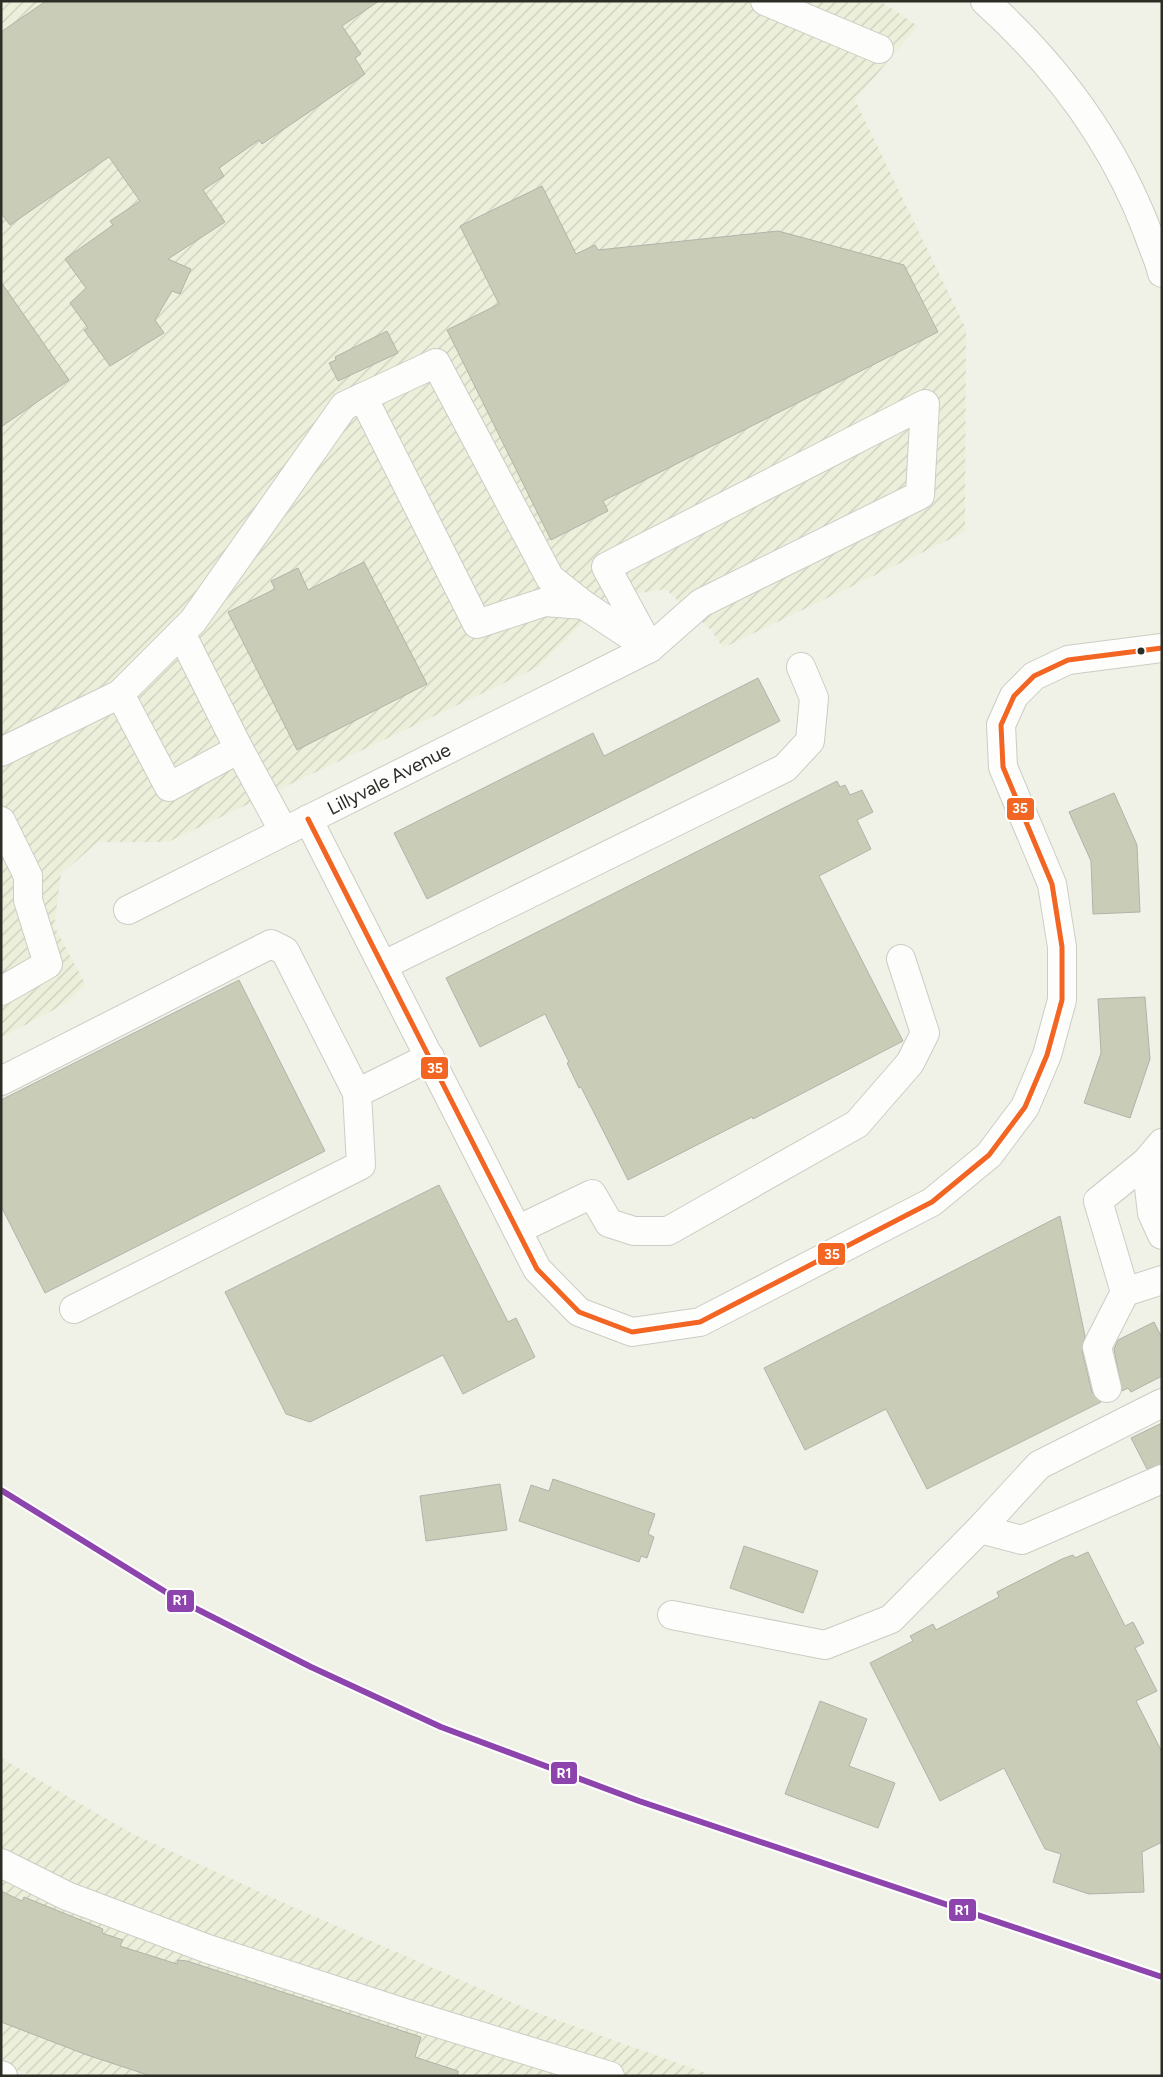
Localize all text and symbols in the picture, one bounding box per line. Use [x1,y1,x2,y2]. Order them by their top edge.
unlabelled marker [1136,646,1146,656]
street label: Lillyvale Avenue [323,738,455,820]
line badge: 35 [1006,797,1035,821]
text: 35 [1012,800,1028,817]
line badge: 35 [420,1056,449,1080]
text: 35 [427,1060,443,1077]
line badge: 35 [817,1242,846,1266]
text: 35 [824,1246,840,1263]
line badge: R1 [166,1589,195,1613]
text: R1 [173,1592,187,1609]
line badge: R1 [550,1761,578,1785]
text: R1 [557,1765,571,1782]
line badge: R1 [948,1898,977,1922]
text: R1 [955,1902,969,1919]

